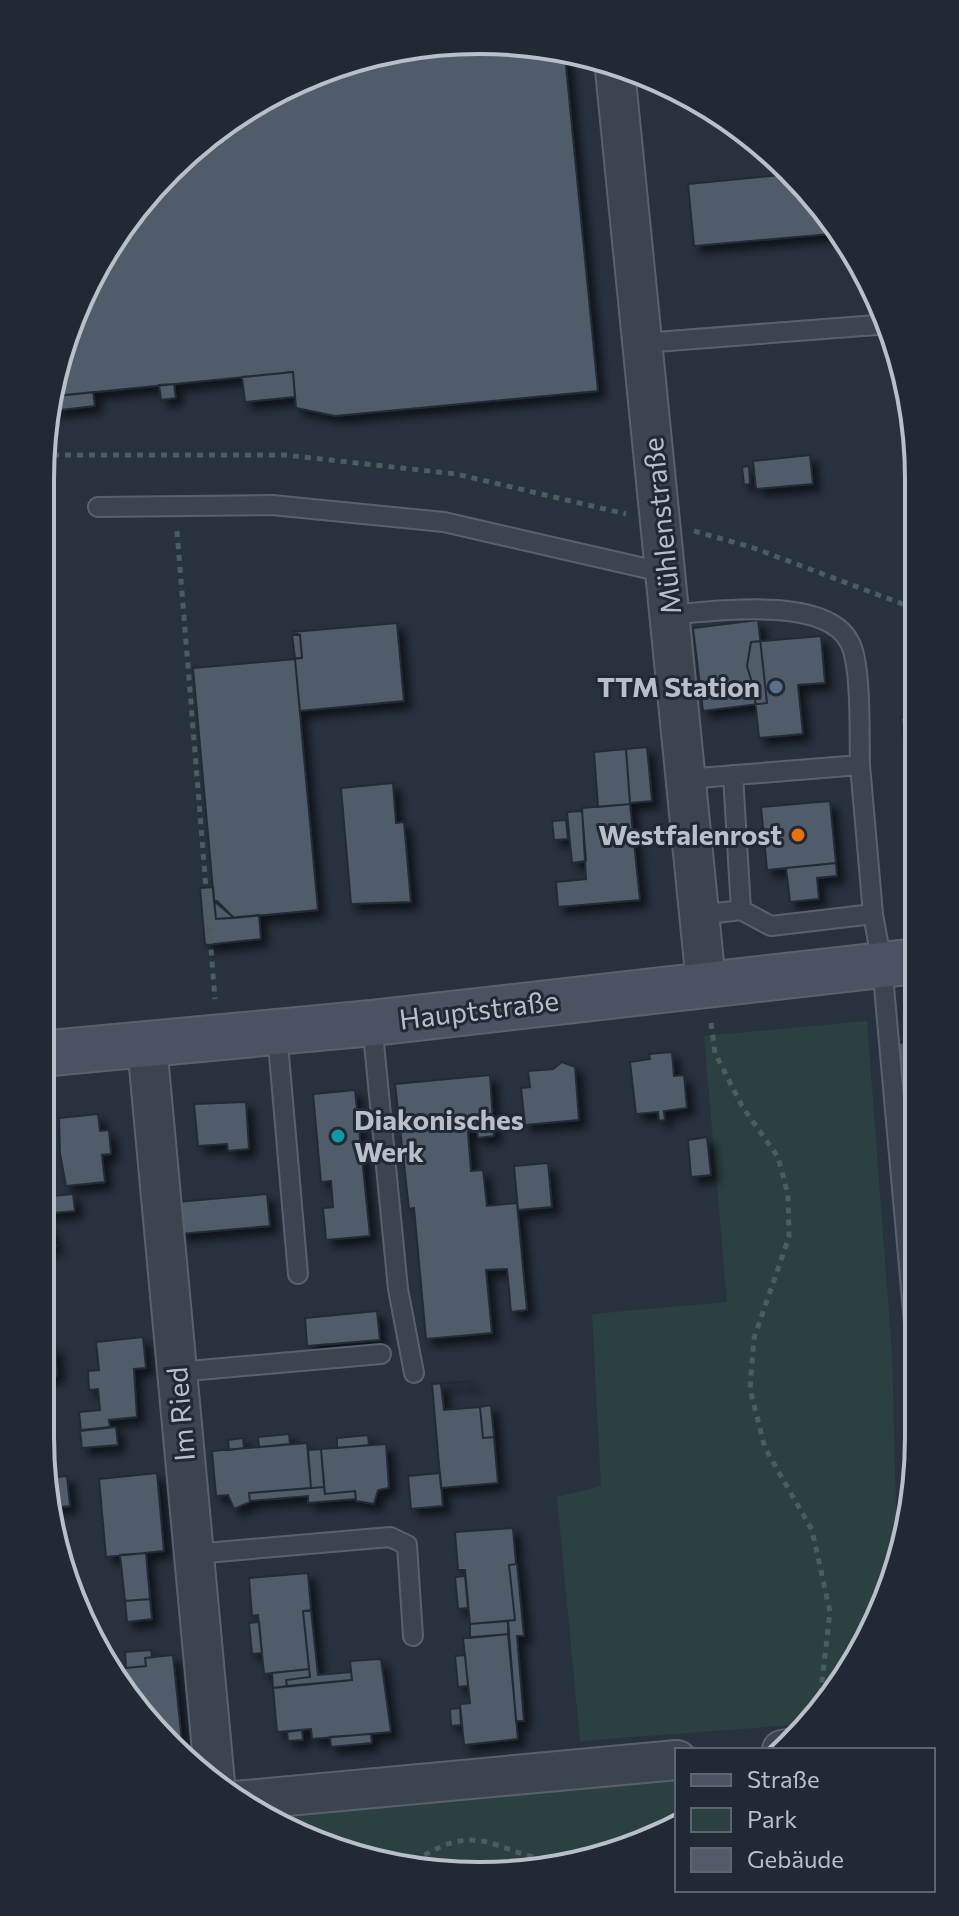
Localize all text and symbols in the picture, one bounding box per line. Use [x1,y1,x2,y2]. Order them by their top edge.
street label: Mühlenstraße [635,436,687,616]
place label: TTM Station [597,669,760,703]
marker: TTM Station [767,678,785,696]
place label: Westfalenrost [598,817,782,851]
marker: Westfalenrost [789,826,807,844]
street label: Hauptstraße [397,982,561,1036]
place label: Diakonisches Werk [354,1102,524,1168]
marker: Diakonisches Werk [329,1127,347,1145]
street label: Im Ried [159,1366,201,1463]
legend [675,1748,935,1892]
text: Straße [747,1764,820,1793]
text: Park [747,1804,797,1833]
text: Gebäude [747,1844,844,1873]

